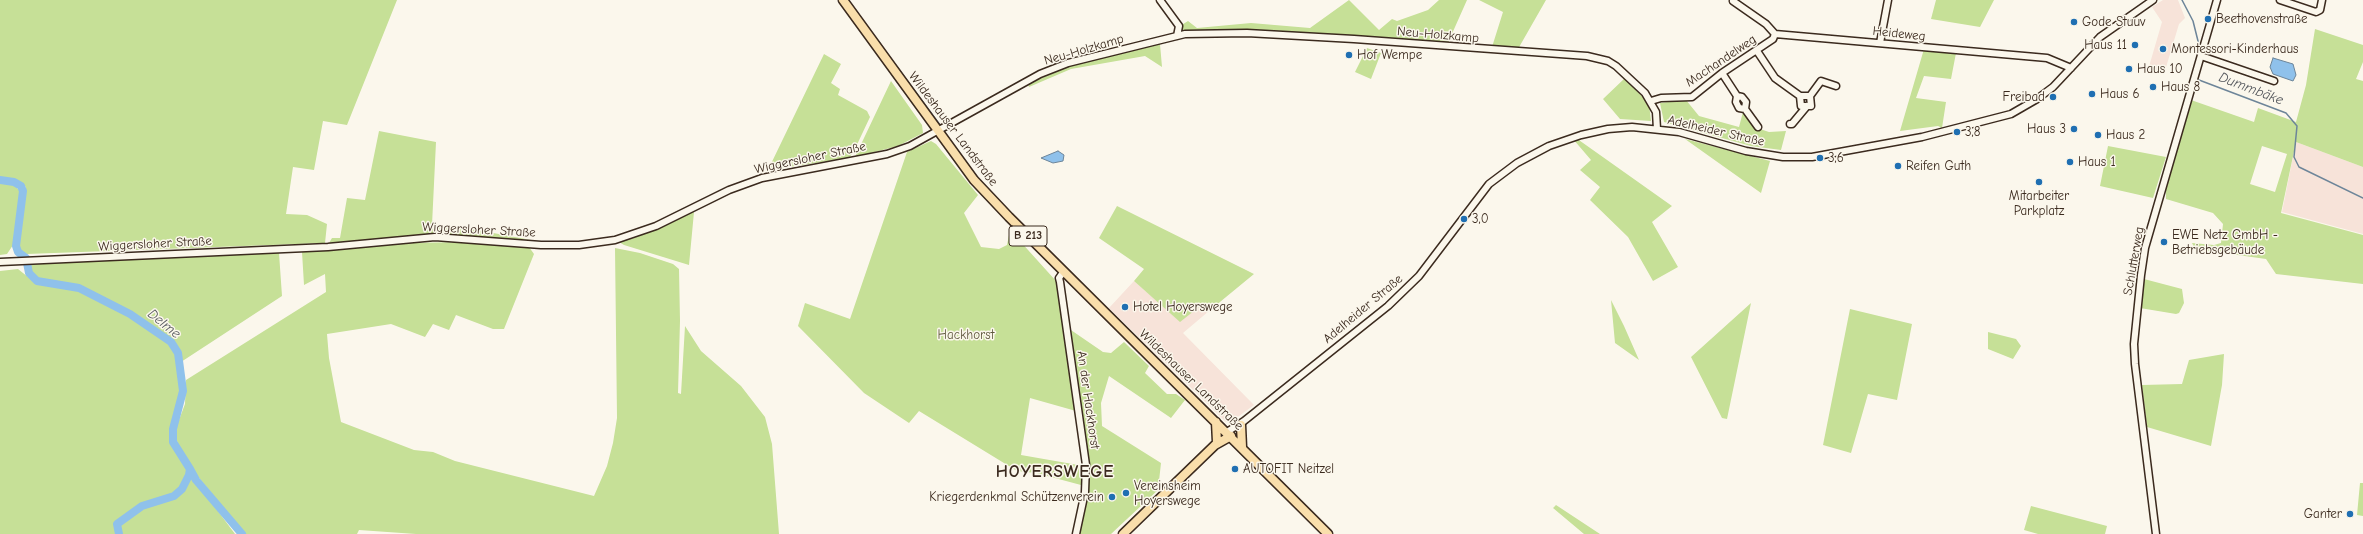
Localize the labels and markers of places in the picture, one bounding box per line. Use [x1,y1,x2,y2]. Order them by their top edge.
place label: Beethovenstraße [2216,11,2307,27]
place label: Gode Stuuv [2082,14,2146,30]
marker: Beethovenstraße [2203,14,2213,24]
marker: Gode Stuuv [2069,17,2079,27]
place label: Haus 11 [2084,37,2127,53]
marker: Haus 11 [2130,40,2140,50]
place label: Montessori-Kinderhaus [2171,41,2299,57]
marker: Montessori-Kinderhaus [2158,44,2168,54]
place label: Hof Wempe [1357,47,1422,63]
marker: Hof Wempe [1344,50,1354,60]
place label: Haus 10 [2137,61,2183,77]
marker: Haus 10 [2124,64,2134,74]
place label: Haus 8 [2161,79,2200,95]
marker: Haus 8 [2148,82,2158,92]
place label: Haus 6 [2100,86,2140,102]
place label: Freibad [2003,89,2045,105]
marker: Haus 6 [2087,89,2097,99]
marker: Freibad [2048,92,2058,102]
place label: Haus 3 [2027,121,2066,137]
place label: 3,8 [1965,124,1980,140]
marker: Haus 3 [2069,124,2079,134]
marker: 3,8 [1952,127,1962,137]
place label: Haus 2 [2106,127,2145,143]
marker: Haus 2 [2093,130,2103,140]
place label: 3,6 [1828,150,1844,166]
marker: 3,6 [1815,153,1825,163]
place label: Haus 1 [2078,154,2116,170]
marker: Haus 1 [2065,157,2075,167]
place label: Reifen Guth [1906,158,1971,174]
marker: Reifen Guth [1893,161,1903,171]
marker: Mitarbeiter Parkplatz [2034,177,2044,187]
place label: Mitarbeiter Parkplatz [2009,188,2069,219]
place label: 3,0 [1472,211,1489,227]
marker: 3,0 [1459,214,1469,224]
place label: EWE Netz GmbH - Betriebsgebäude [2172,227,2278,258]
marker: EWE Netz GmbH - Betriebsgebäude [2159,237,2169,247]
place label: Hotel Hoyerswege [1133,299,1233,315]
marker: Hotel Hoyerswege [1120,302,1130,312]
place label: AUTOFIT Neitzel [1243,461,1334,477]
marker: AUTOFIT Neitzel [1230,464,1240,474]
place label: Vereinsheim Hoyerswege [1134,478,1201,509]
marker: Vereinsheim Hoyerswege [1121,488,1131,498]
place label: Kriegerdenkmal Schützenverein [929,489,1104,505]
marker: Kriegerdenkmal Schützenverein [1107,492,1117,502]
place label: Ganter [2304,506,2342,522]
marker: Ganter [2345,509,2355,519]

